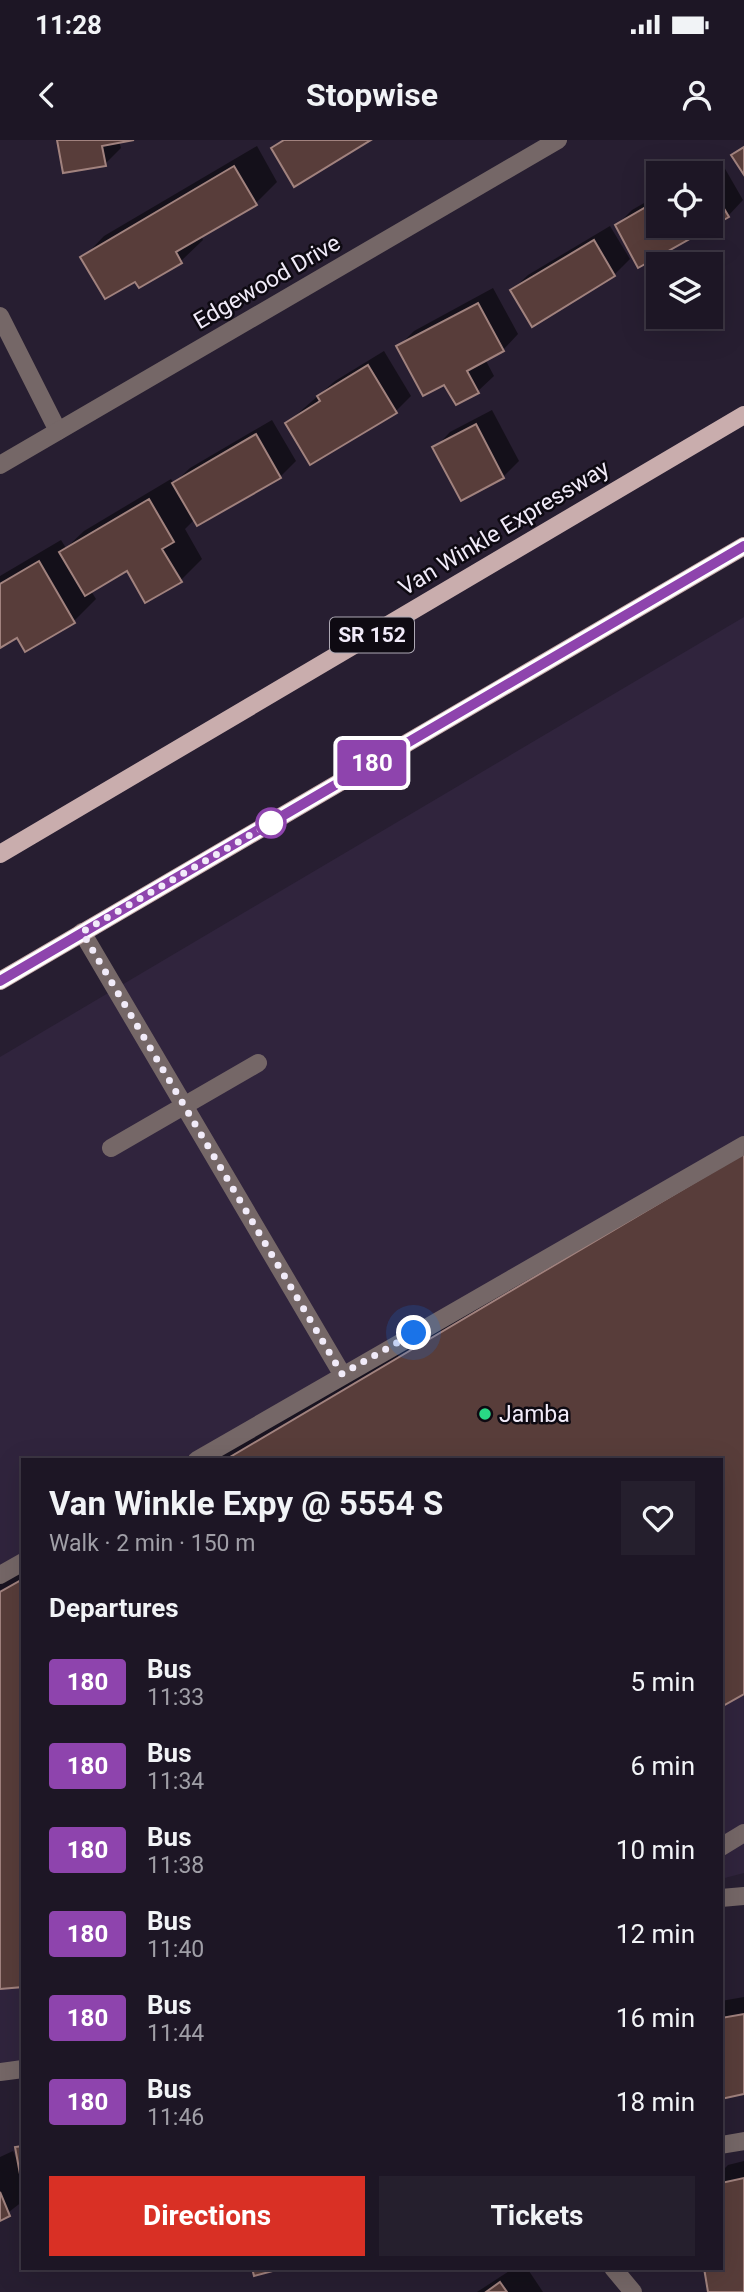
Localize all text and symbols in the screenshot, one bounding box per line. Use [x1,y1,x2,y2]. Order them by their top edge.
text: 11:28 [35,10,102,40]
icon: back [28,76,66,114]
text: Stopwise [306,76,438,114]
icon: person [678,76,716,114]
map controls [646,161,723,329]
button: locate [646,161,723,238]
street label: Edgewood Drive [189,229,345,335]
button: layers [646,252,723,329]
street label: Van Winkle Expressway [394,454,614,601]
road number: SR 152 [330,617,414,652]
line badge: 180 [332,740,412,786]
text: 180 [351,749,393,777]
unlabelled marker [256,808,286,838]
your location [396,1315,431,1350]
place label: Jamba [499,1401,570,1428]
marker: Jamba [477,1406,493,1422]
button: heart [621,1481,695,1555]
text: Van Winkle Expy @ 5554 S [49,1484,443,1523]
text: Walk · 2 min · 150 m [49,1530,255,1557]
text: Departures [49,1593,179,1623]
text: Bus [147,1654,192,1684]
text: 5 min [630,1667,695,1697]
text: 180 [67,1668,108,1696]
text: 11:33 [147,1684,204,1711]
text: Bus [147,1738,192,1768]
text: 6 min [630,1751,695,1781]
text: 180 [67,1752,108,1780]
text: 11:34 [147,1768,204,1795]
text: Bus [147,1822,192,1852]
text: 10 min [616,1835,695,1865]
text: 180 [67,1836,108,1864]
text: 11:38 [147,1852,204,1879]
text: Bus [147,1906,192,1936]
text: 12 min [616,1919,695,1949]
text: 180 [67,1920,108,1948]
text: 11:40 [147,1936,204,1963]
text: Bus [147,1990,192,2020]
text: 16 min [616,2003,695,2033]
text: 180 [67,2004,108,2032]
text: 11:44 [147,2020,204,2047]
text: Bus [147,2074,192,2104]
text: 18 min [616,2087,695,2117]
text: 180 [67,2088,108,2116]
text: 11:46 [147,2104,204,2131]
button: Directions [49,2176,365,2256]
button: Tickets [379,2176,695,2256]

